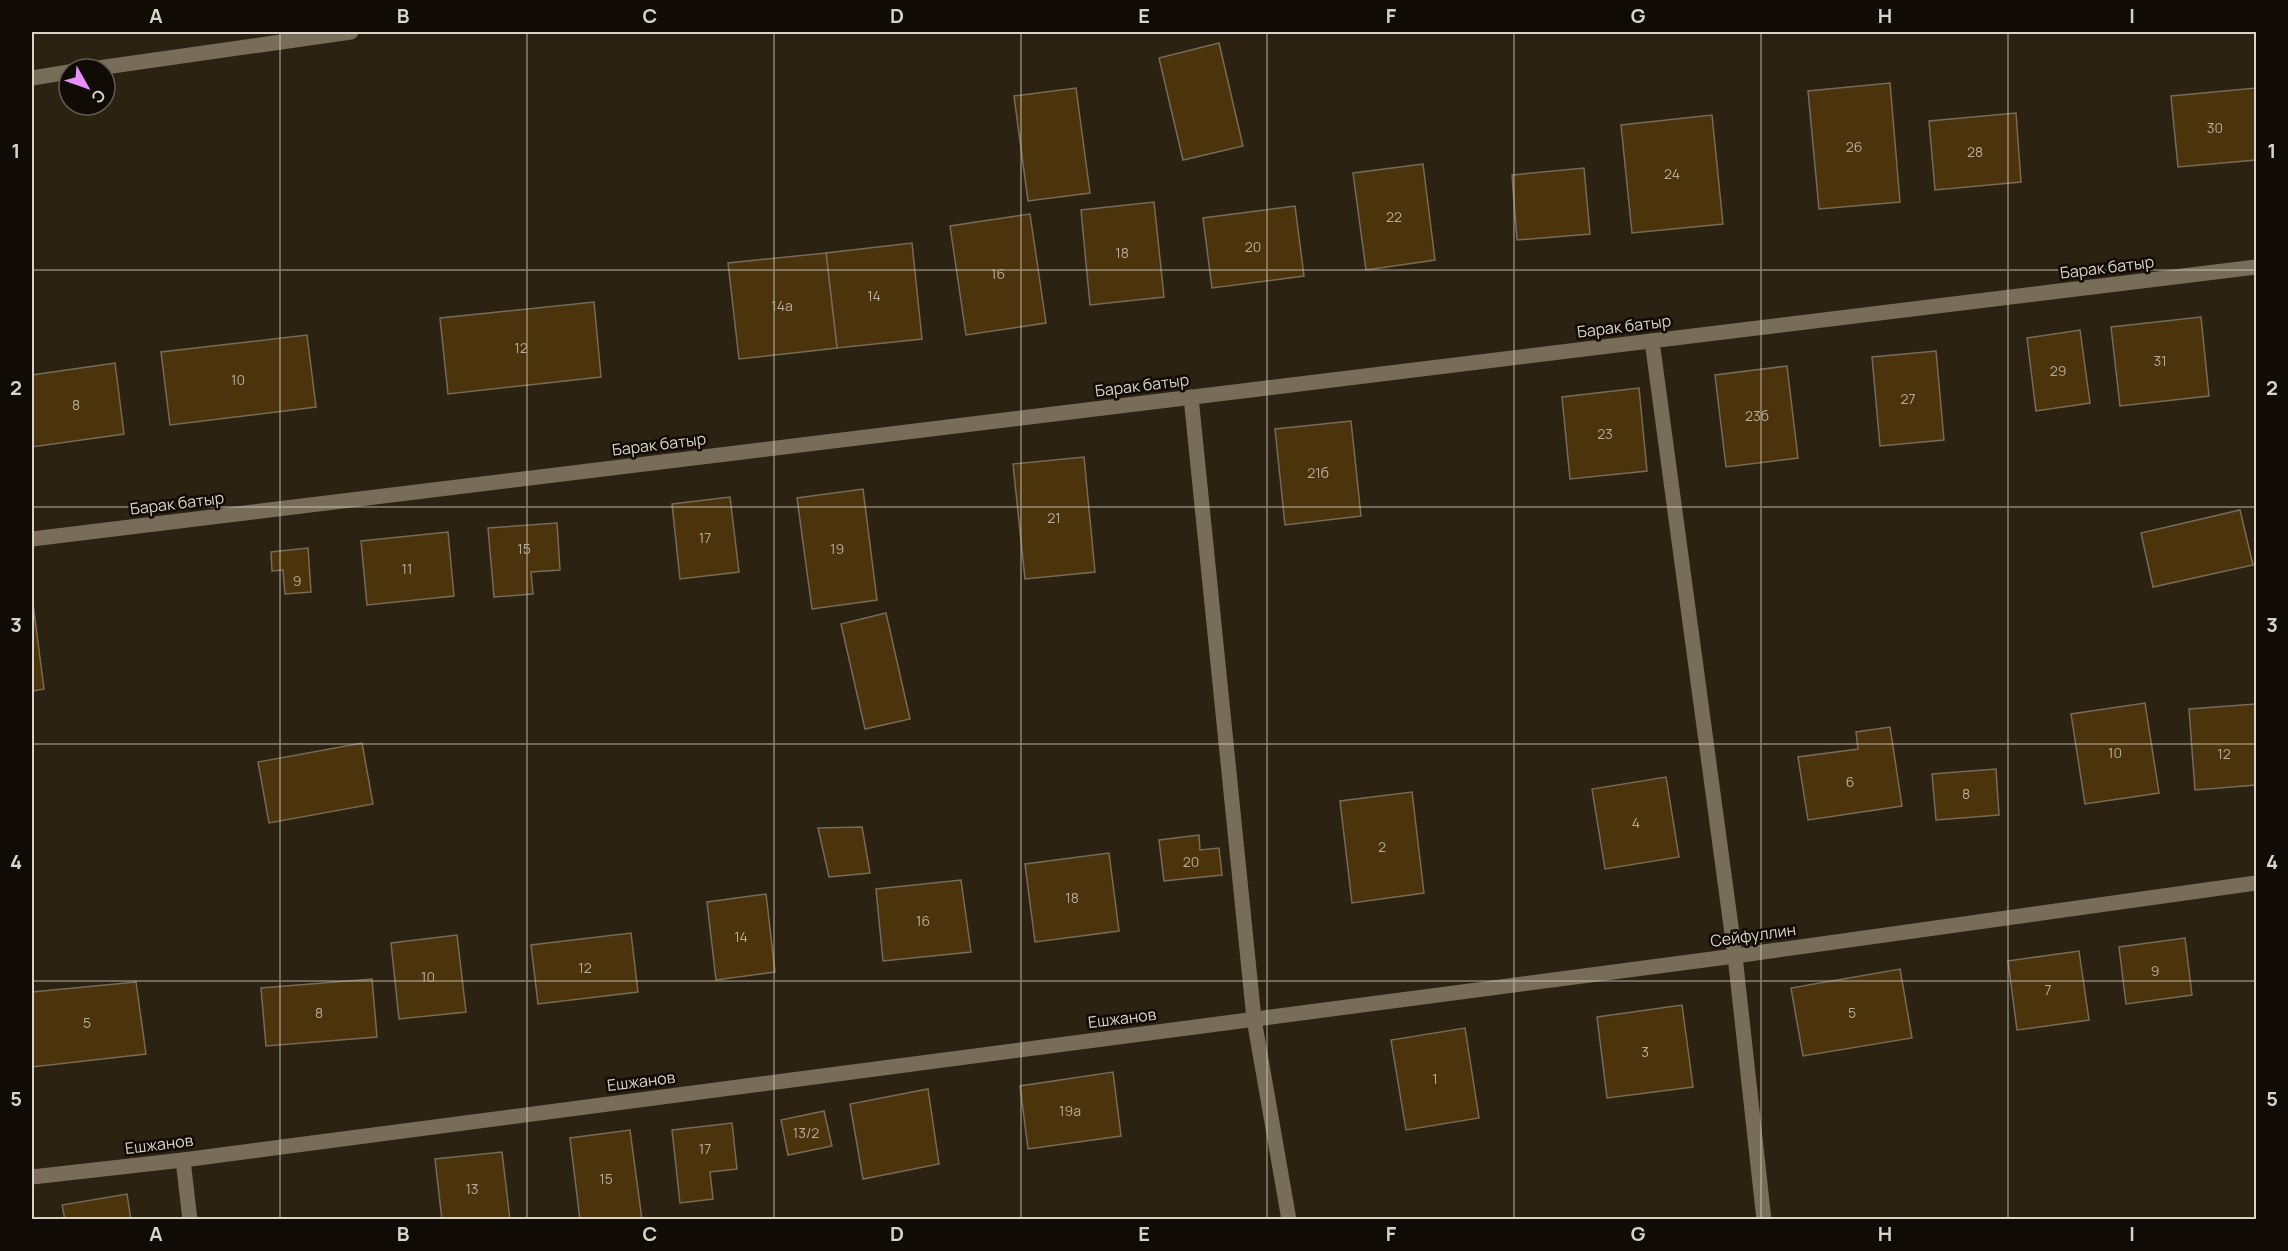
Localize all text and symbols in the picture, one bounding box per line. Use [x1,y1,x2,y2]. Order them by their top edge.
text: A [149,2,163,29]
text: B [397,2,410,29]
text: C [643,2,657,29]
text: D [890,2,904,29]
text: E [1138,2,1150,29]
text: F [1386,2,1397,29]
text: G [1631,2,1646,29]
text: H [1878,2,1892,29]
text: I [2129,2,2135,29]
north arrow [57,57,117,117]
text: С [86,85,111,108]
house number: 30 [2207,118,2223,137]
text: 1 [12,137,20,164]
house number: 26 [1846,137,1862,156]
text: 1 [2268,137,2276,164]
house number: 28 [1967,142,1983,161]
house number: 24 [1664,164,1680,183]
house number: 22 [1386,207,1402,226]
house number: 20 [1245,237,1261,256]
house number: 18 [1115,243,1129,262]
street label: Барак батыр [2059,250,2155,284]
house number: 16 [991,264,1005,283]
house number: 14 [867,286,881,305]
house number: 14а [771,296,793,315]
street label: Барак батыр [1576,309,1672,343]
house number: 12 [514,338,528,357]
house number: 31 [2153,351,2167,370]
house number: 29 [2050,361,2066,380]
street label: Барак батыр [1094,368,1190,402]
house number: 10 [231,370,245,389]
text: 2 [10,374,22,401]
text: 2 [2266,374,2278,401]
house number: 27 [1900,389,1916,408]
house number: 8 [72,395,80,414]
house number: 23б [1745,406,1769,425]
house number: 23 [1597,424,1613,443]
street label: Барак батыр [611,427,707,461]
house number: 21б [1307,463,1329,482]
street label: Барак батыр [129,486,225,520]
house number: 21 [1047,508,1061,527]
house number: 17 [699,528,711,547]
house number: 15 [517,539,531,558]
house number: 19 [830,539,844,558]
house number: 11 [402,559,412,578]
house number: 9 [293,571,301,590]
text: 3 [10,611,22,638]
text: 3 [2266,611,2278,638]
house number: 10 [2108,743,2122,762]
house number: 12 [2217,744,2231,763]
house number: 6 [1846,772,1854,791]
house number: 8 [1962,784,1970,803]
house number: 4 [1632,813,1640,832]
house number: 2 [1378,837,1386,856]
text: 4 [10,848,22,875]
text: 4 [2266,848,2278,875]
house number: 20 [1183,852,1199,871]
house number: 18 [1065,888,1079,907]
house number: 16 [916,911,930,930]
street label: Сейфуллин [1709,918,1797,952]
house number: 14 [734,927,748,946]
house number: 12 [578,958,592,977]
house number: 9 [2151,961,2159,980]
house number: 10 [421,967,435,986]
house number: 7 [2044,980,2052,999]
house number: 8 [315,1003,323,1022]
street label: Ешжанов [1087,1003,1158,1033]
house number: 5 [1848,1003,1856,1022]
house number: 5 [83,1013,91,1032]
house number: 3 [1641,1042,1649,1061]
street label: Ешжанов [606,1066,677,1096]
house number: 1 [1432,1069,1438,1088]
text: 5 [10,1085,22,1112]
text: 5 [2266,1085,2278,1112]
house number: 19а [1059,1101,1081,1120]
house number: 13/2 [793,1123,819,1142]
street label: Ешжанов [124,1129,195,1159]
house number: 17 [699,1139,711,1158]
house number: 15 [599,1169,613,1188]
house number: 13 [465,1179,479,1198]
text: A [149,1220,163,1247]
text: B [397,1220,410,1247]
text: C [643,1220,657,1247]
text: D [890,1220,904,1247]
text: E [1138,1220,1150,1247]
text: F [1386,1220,1397,1247]
text: G [1631,1220,1646,1247]
text: H [1878,1220,1892,1247]
text: I [2129,1220,2135,1247]

